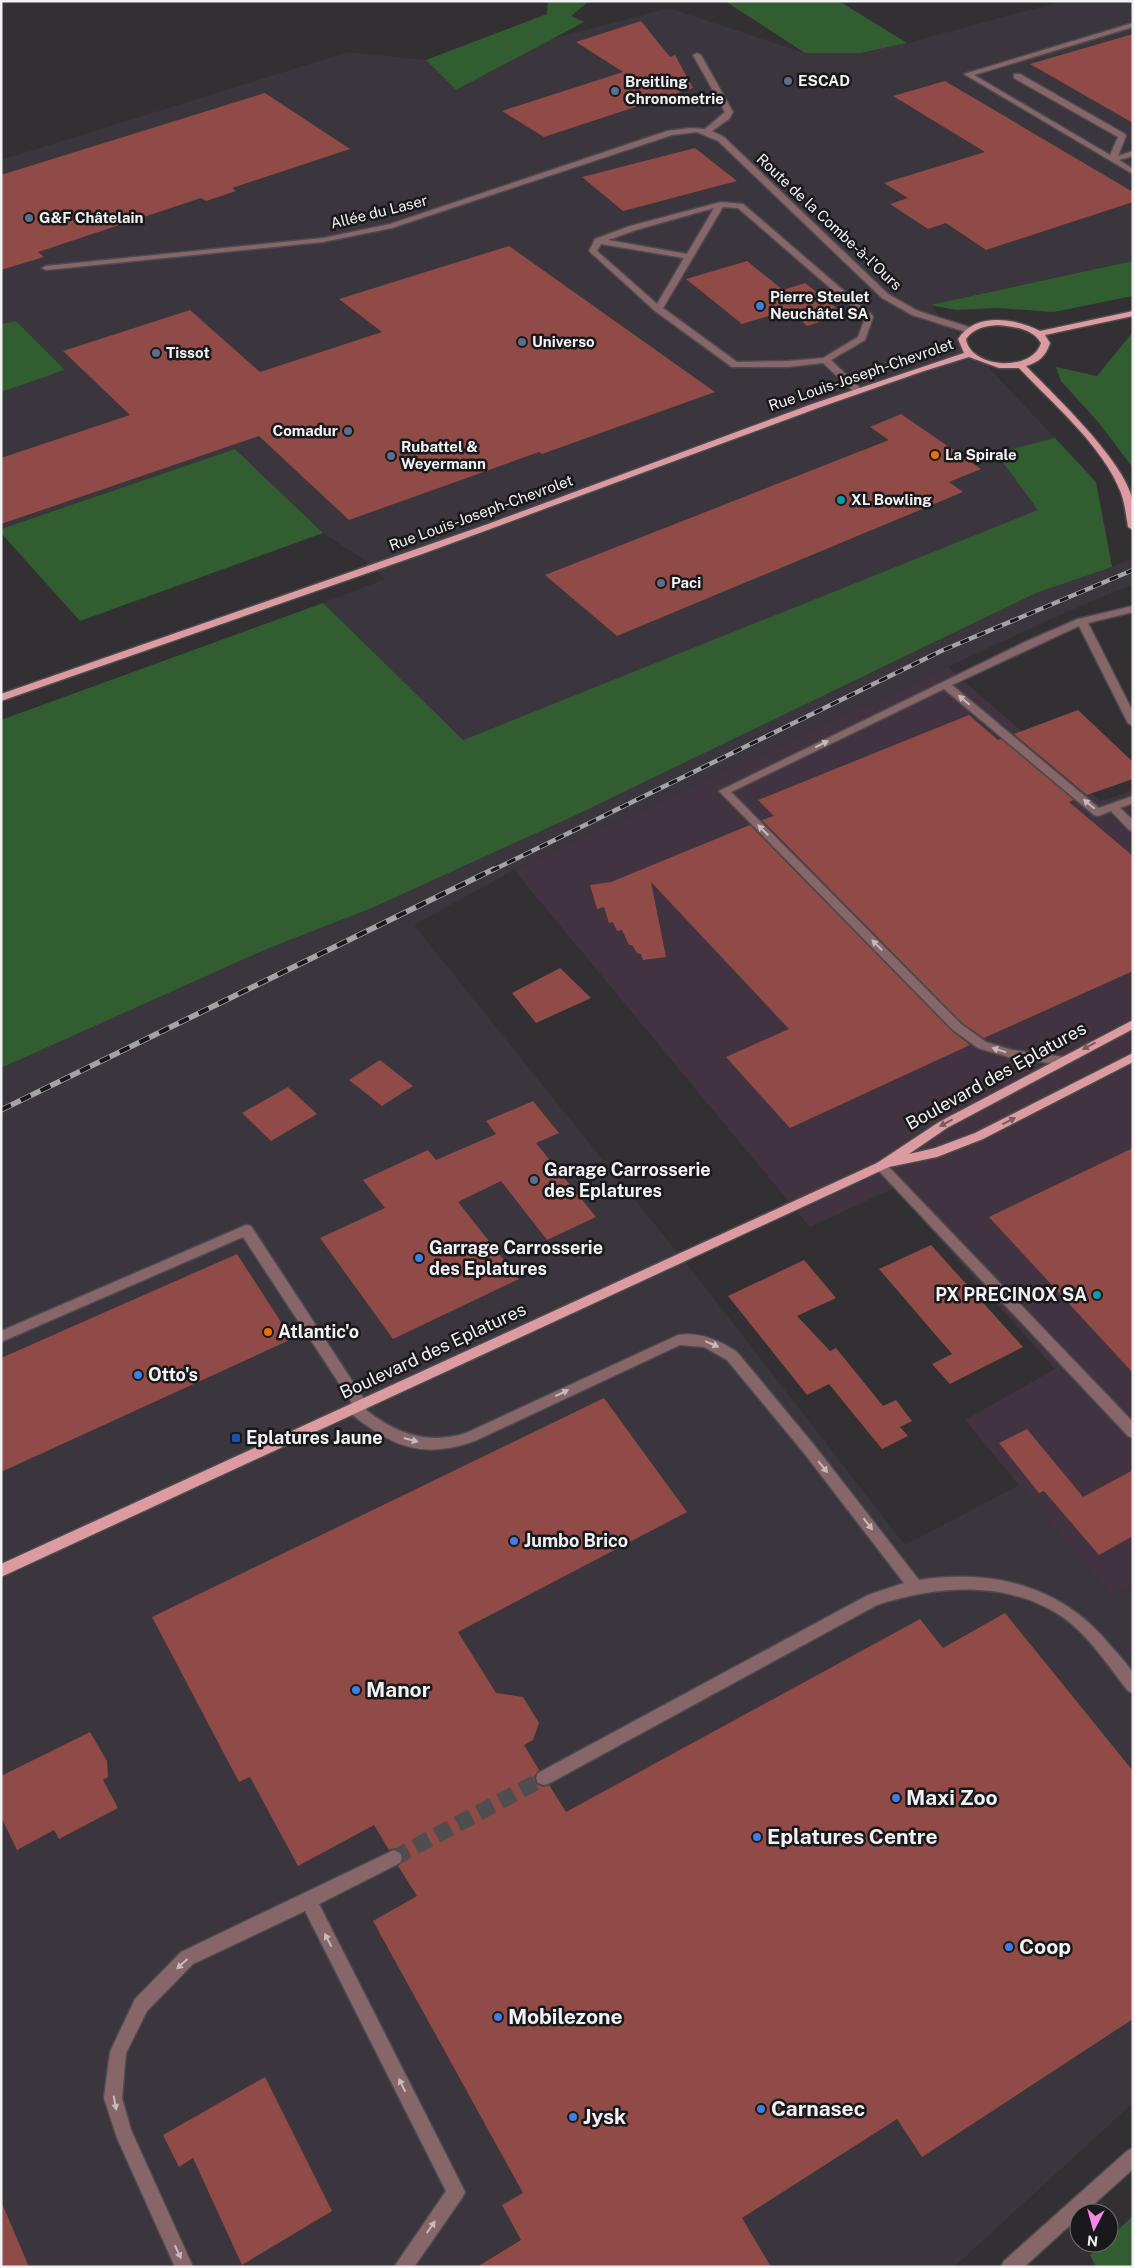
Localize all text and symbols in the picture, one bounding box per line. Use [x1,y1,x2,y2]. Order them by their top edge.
place label: ESCAD [798,72,850,89]
place label: Breitling Chronometrie [625,73,724,107]
marker: ESCAD [782,75,794,87]
marker: Breitling Chronometrie [609,85,621,97]
street label: Route de la Combe-à-l'Ours [753,150,905,293]
street label: Allée du Laser [329,191,429,232]
place label: G&F Châtelain [39,209,144,226]
marker: G&F Châtelain [23,212,35,224]
place label: Pierre Steulet Neuchâtel SA [770,288,870,322]
marker: Pierre Steulet Neuchâtel SA [754,300,766,312]
place label: Universo [532,333,595,350]
street label: Rue Louis-Joseph-Chevrolet [766,335,956,414]
marker: Universo [516,336,528,348]
place label: Tissot [166,344,210,361]
marker: Tissot [150,347,162,359]
place label: Comadur [272,422,338,439]
marker: Comadur [342,425,354,437]
place label: Rubattel & Weyermann [401,438,486,472]
place label: La Spirale [945,446,1017,463]
marker: La Spirale [929,449,941,461]
marker: Rubattel & Weyermann [385,450,397,462]
street label: Rue Louis-Joseph-Chevrolet [387,471,575,554]
place label: XL Bowling [851,491,932,508]
marker: XL Bowling [835,494,847,506]
place label: Paci [671,574,701,591]
marker: Paci [655,577,667,589]
one-way arrow [957,695,970,706]
one-way arrow [815,739,829,747]
one-way arrow [1083,798,1096,809]
one-way arrow [757,824,769,836]
one-way arrow [871,939,883,951]
street label: Boulevard des Eplatures [902,1017,1090,1134]
one-way arrow [1082,1042,1096,1050]
one-way arrow [991,1045,1006,1053]
one-way arrow [1001,1117,1016,1125]
one-way arrow [939,1119,953,1127]
place label: Garage Carrosserie des Eplatures [544,1159,711,1201]
marker: Garage Carrosserie des Eplatures [528,1174,540,1186]
place label: Garrage Carrosserie des Eplatures [429,1237,603,1279]
marker: Garrage Carrosserie des Eplatures [413,1252,425,1264]
place label: PX PRECINOX SA [935,1284,1087,1305]
marker: PX PRECINOX SA [1091,1289,1103,1301]
street label: Boulevard des Eplatures [336,1298,529,1403]
place label: Atlantic'o [278,1321,359,1342]
marker: Atlantic'o [262,1326,274,1338]
one-way arrow [705,1340,720,1348]
place label: Otto's [148,1364,198,1385]
marker: Otto's [132,1369,144,1381]
one-way arrow [555,1389,569,1397]
place label: Eplatures Jaune [246,1427,383,1448]
marker: Eplatures Jaune [230,1432,242,1444]
one-way arrow [404,1437,419,1445]
one-way arrow [818,1461,829,1474]
one-way arrow [863,1517,873,1531]
place label: Jumbo Brico [524,1530,628,1551]
marker: Jumbo Brico [508,1535,520,1547]
place label: Manor [366,1677,431,1702]
marker: Manor [350,1684,362,1696]
place label: Maxi Zoo [906,1785,998,1810]
marker: Maxi Zoo [890,1792,902,1804]
place label: Eplatures Centre [767,1824,938,1849]
marker: Eplatures Centre [751,1831,763,1843]
one-way arrow [324,1933,332,1948]
place label: Coop [1019,1934,1071,1959]
marker: Coop [1003,1941,1015,1953]
one-way arrow [177,1958,189,1970]
place label: Mobilezone [508,2004,623,2029]
marker: Mobilezone [492,2011,504,2023]
one-way arrow [398,2078,406,2093]
one-way arrow [112,2095,120,2111]
place label: Carnasec [771,2096,865,2121]
marker: Carnasec [755,2103,767,2115]
place label: Jysk [583,2104,626,2129]
marker: Jysk [567,2111,579,2123]
north arrow [1069,2203,1119,2253]
one-way arrow [426,2220,436,2234]
text: N [1086,2232,1099,2249]
one-way arrow [173,2245,182,2260]

